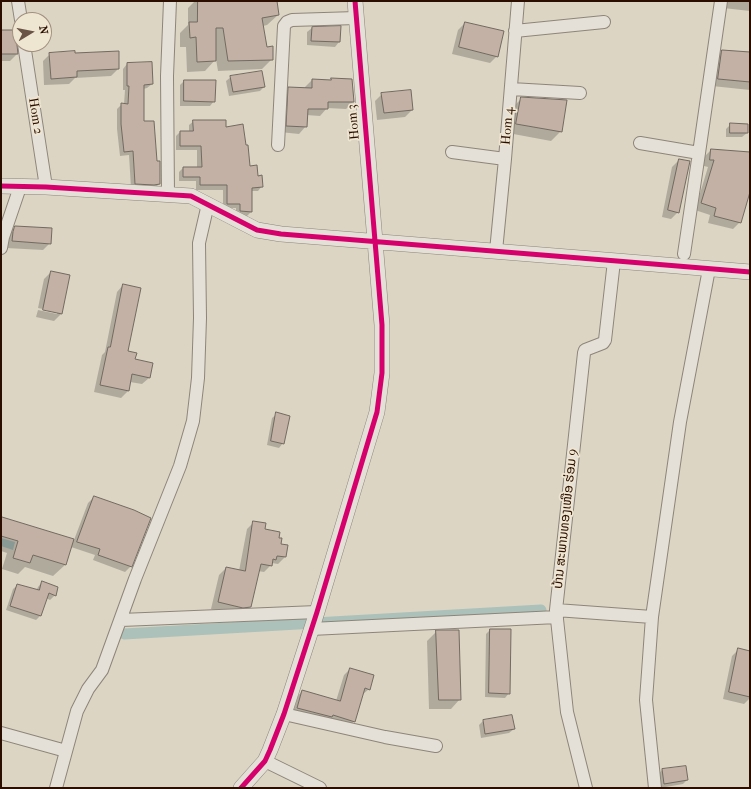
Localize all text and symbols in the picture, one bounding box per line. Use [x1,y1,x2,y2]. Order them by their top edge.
north arrow [12,12,52,52]
text: N [36,25,50,35]
street label: Hom 2 [24,97,46,135]
street label: Hom 3 [345,104,363,140]
street label: Hom 4 [499,106,517,146]
street label: ບ້ານ ສະພານທອງເໜືອ ຮ່ອມ 9 [551,448,581,590]

